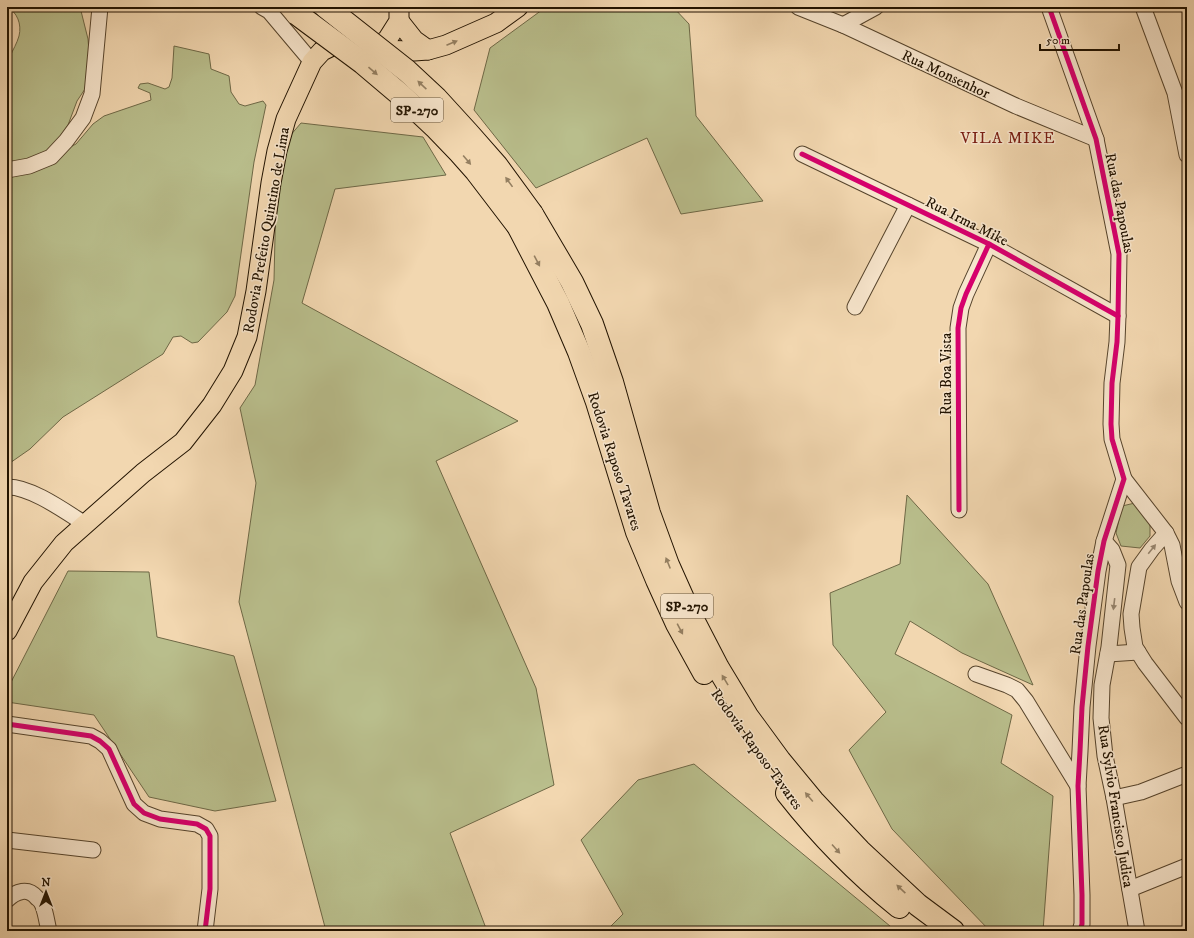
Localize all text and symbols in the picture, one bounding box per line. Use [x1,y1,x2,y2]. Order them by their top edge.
scale bar [1040,26,1119,52]
text: 50 m [1046,33,1070,48]
one-way arrow [446,39,458,45]
street label: Rua Monsenhor [899,46,993,103]
one-way arrow [367,67,378,76]
one-way arrow [417,81,427,90]
road number: SP-270 [391,98,443,122]
street label: Rodovia Prefeito Quintino de Lima [239,125,294,335]
district label: VILA MIKE [960,128,1055,148]
street label: Rua das Papoulas [1100,151,1139,255]
one-way arrow [462,155,471,166]
one-way arrow [505,177,513,187]
street label: Rua Irma Mike [922,192,1011,250]
one-way arrow [533,255,540,267]
street label: Rua Boa Vista [937,332,956,415]
street label: Rodovia Raposo Tavares [583,389,646,533]
one-way arrow [1148,544,1156,555]
street label: Rua das Papoulas [1066,552,1099,656]
one-way arrow [665,557,671,569]
road number: SP-270 [661,594,713,618]
one-way arrow [1111,597,1117,610]
one-way arrow [677,623,683,635]
one-way arrow [721,675,729,685]
street label: Rodovia Raposo Tavares [706,685,807,813]
street label: Rua Sylvio Francisco Judica [1093,723,1138,889]
one-way arrow [805,791,814,802]
one-way arrow [831,843,840,854]
north arrow [26,872,66,912]
text: N [41,876,51,890]
one-way arrow [896,885,905,894]

